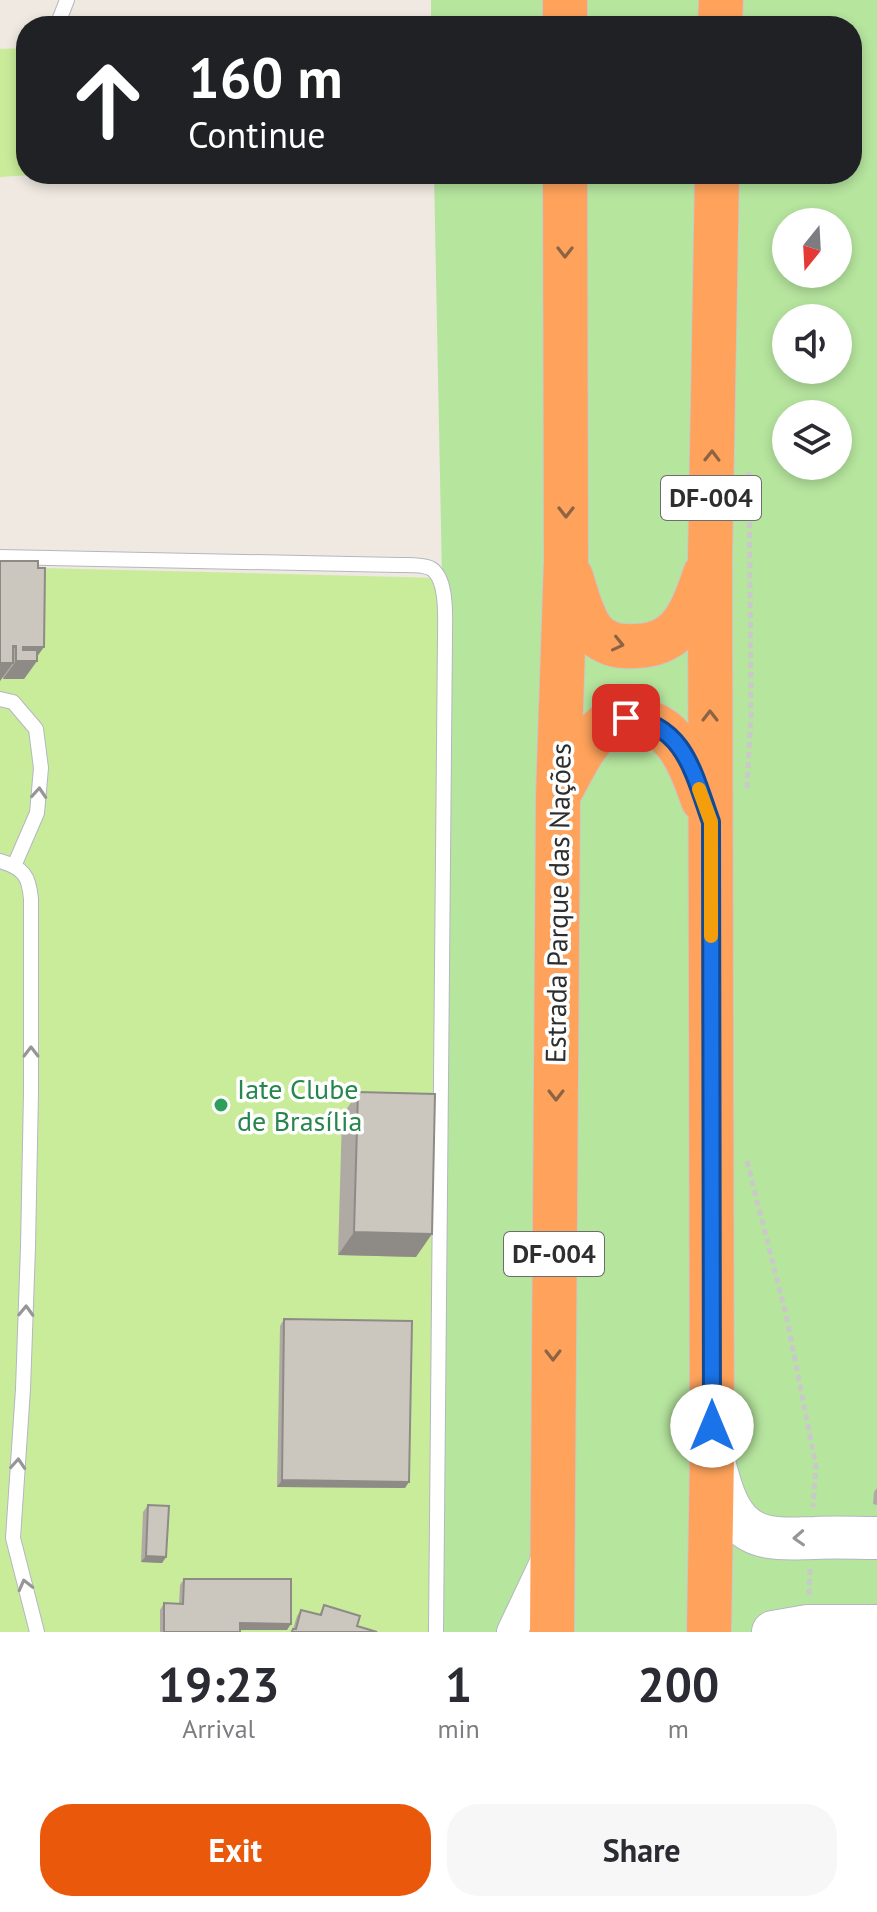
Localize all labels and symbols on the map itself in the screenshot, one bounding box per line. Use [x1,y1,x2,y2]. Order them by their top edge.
north arrow [772,208,852,288]
one-way arrow [556,246,574,259]
one-way arrow [703,449,721,462]
road number: DF-004 [661,476,761,520]
one-way arrow [557,506,574,519]
one-way arrow [611,635,625,652]
pin [592,684,660,752]
one-way arrow [701,709,719,722]
street label: Estrada Parque das Nações [536,743,579,1063]
one-way arrow [30,786,47,799]
one-way arrow [22,1045,40,1058]
place label: Iate Clube de Brasília [237,1070,362,1139]
one-way arrow [547,1089,564,1102]
marker: Iate Clube de Brasília [212,1096,230,1114]
road number: DF-004 [504,1232,604,1276]
one-way arrow [17,1304,34,1317]
one-way arrow [545,1349,562,1362]
position arrow [670,1384,754,1468]
one-way arrow [9,1457,26,1470]
one-way arrow [792,1530,805,1547]
one-way arrow [18,1579,35,1593]

